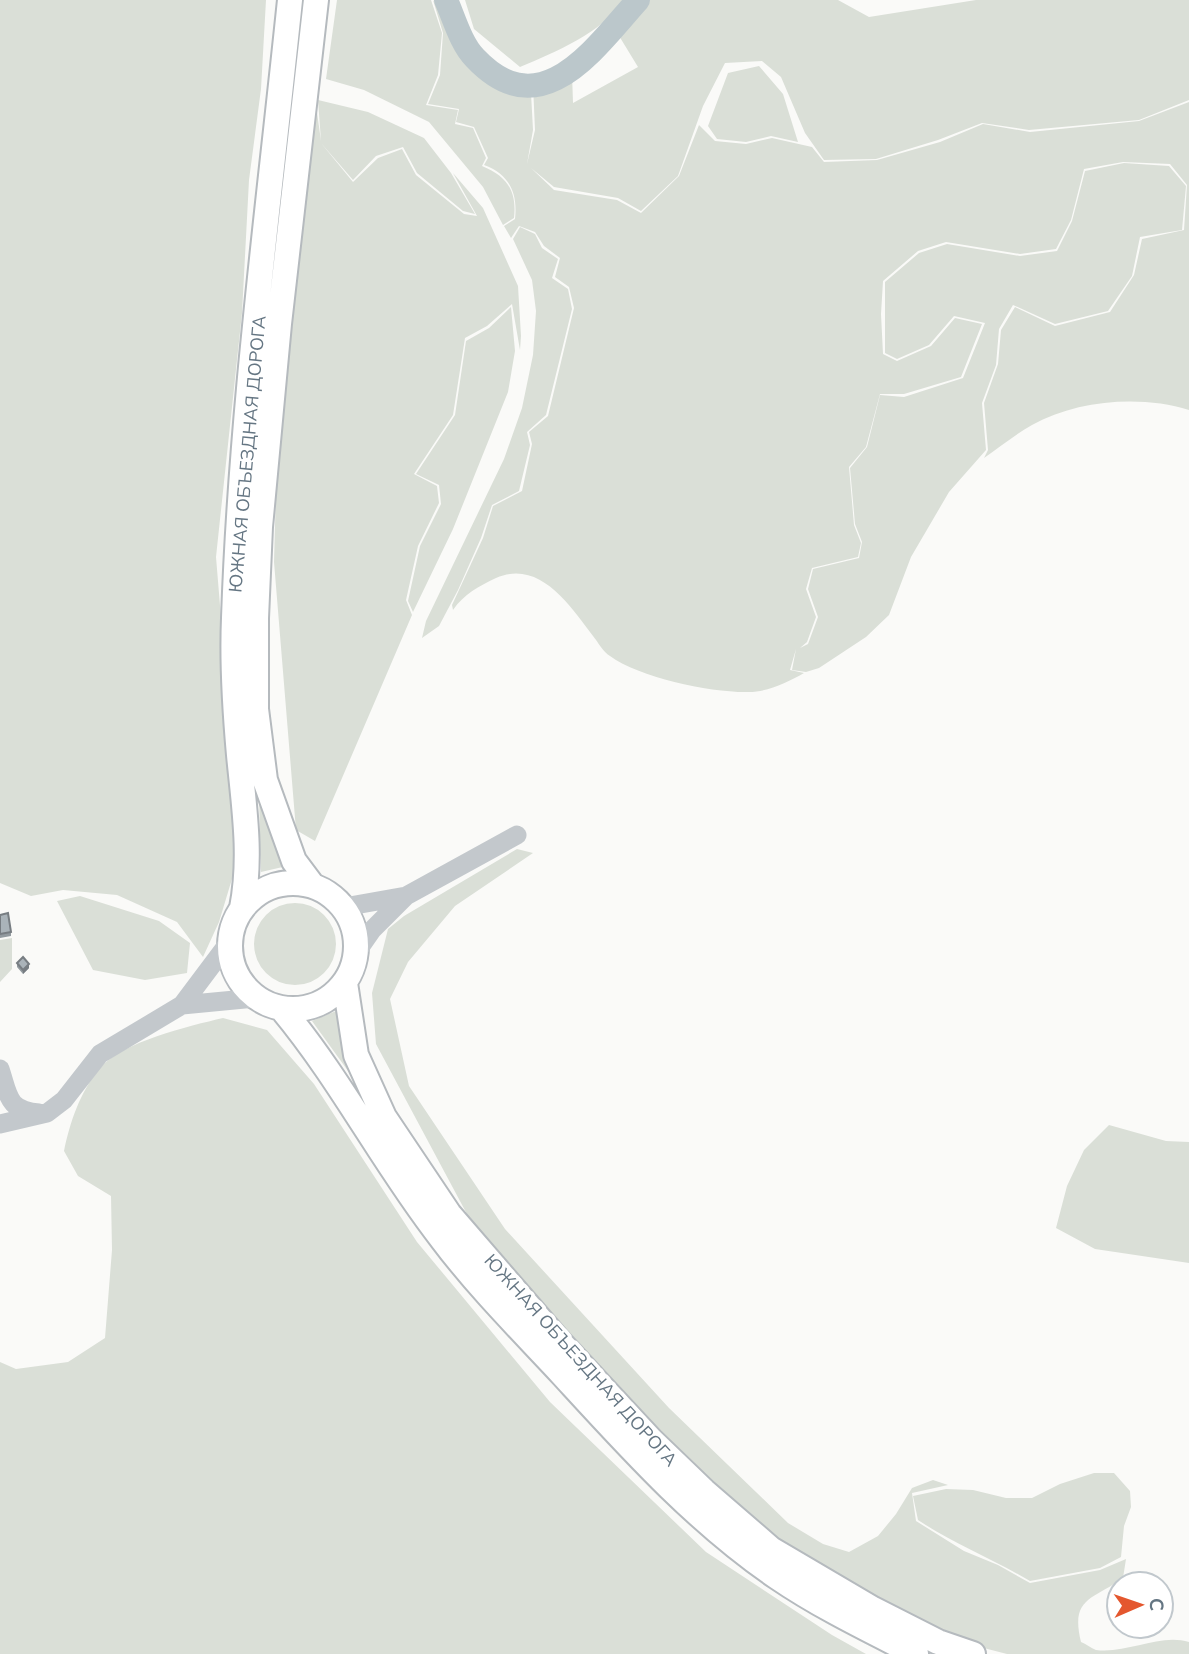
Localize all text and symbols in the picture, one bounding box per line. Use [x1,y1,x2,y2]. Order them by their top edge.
street label: ЮЖНАЯ ОБЪЕЗДНАЯ ДОРОГА [223,315,271,593]
street label: ЮЖНАЯ ОБЪЕЗДНАЯ ДОРОГА [479,1249,683,1471]
north arrow [1105,1570,1175,1640]
text: С [1145,1597,1169,1611]

